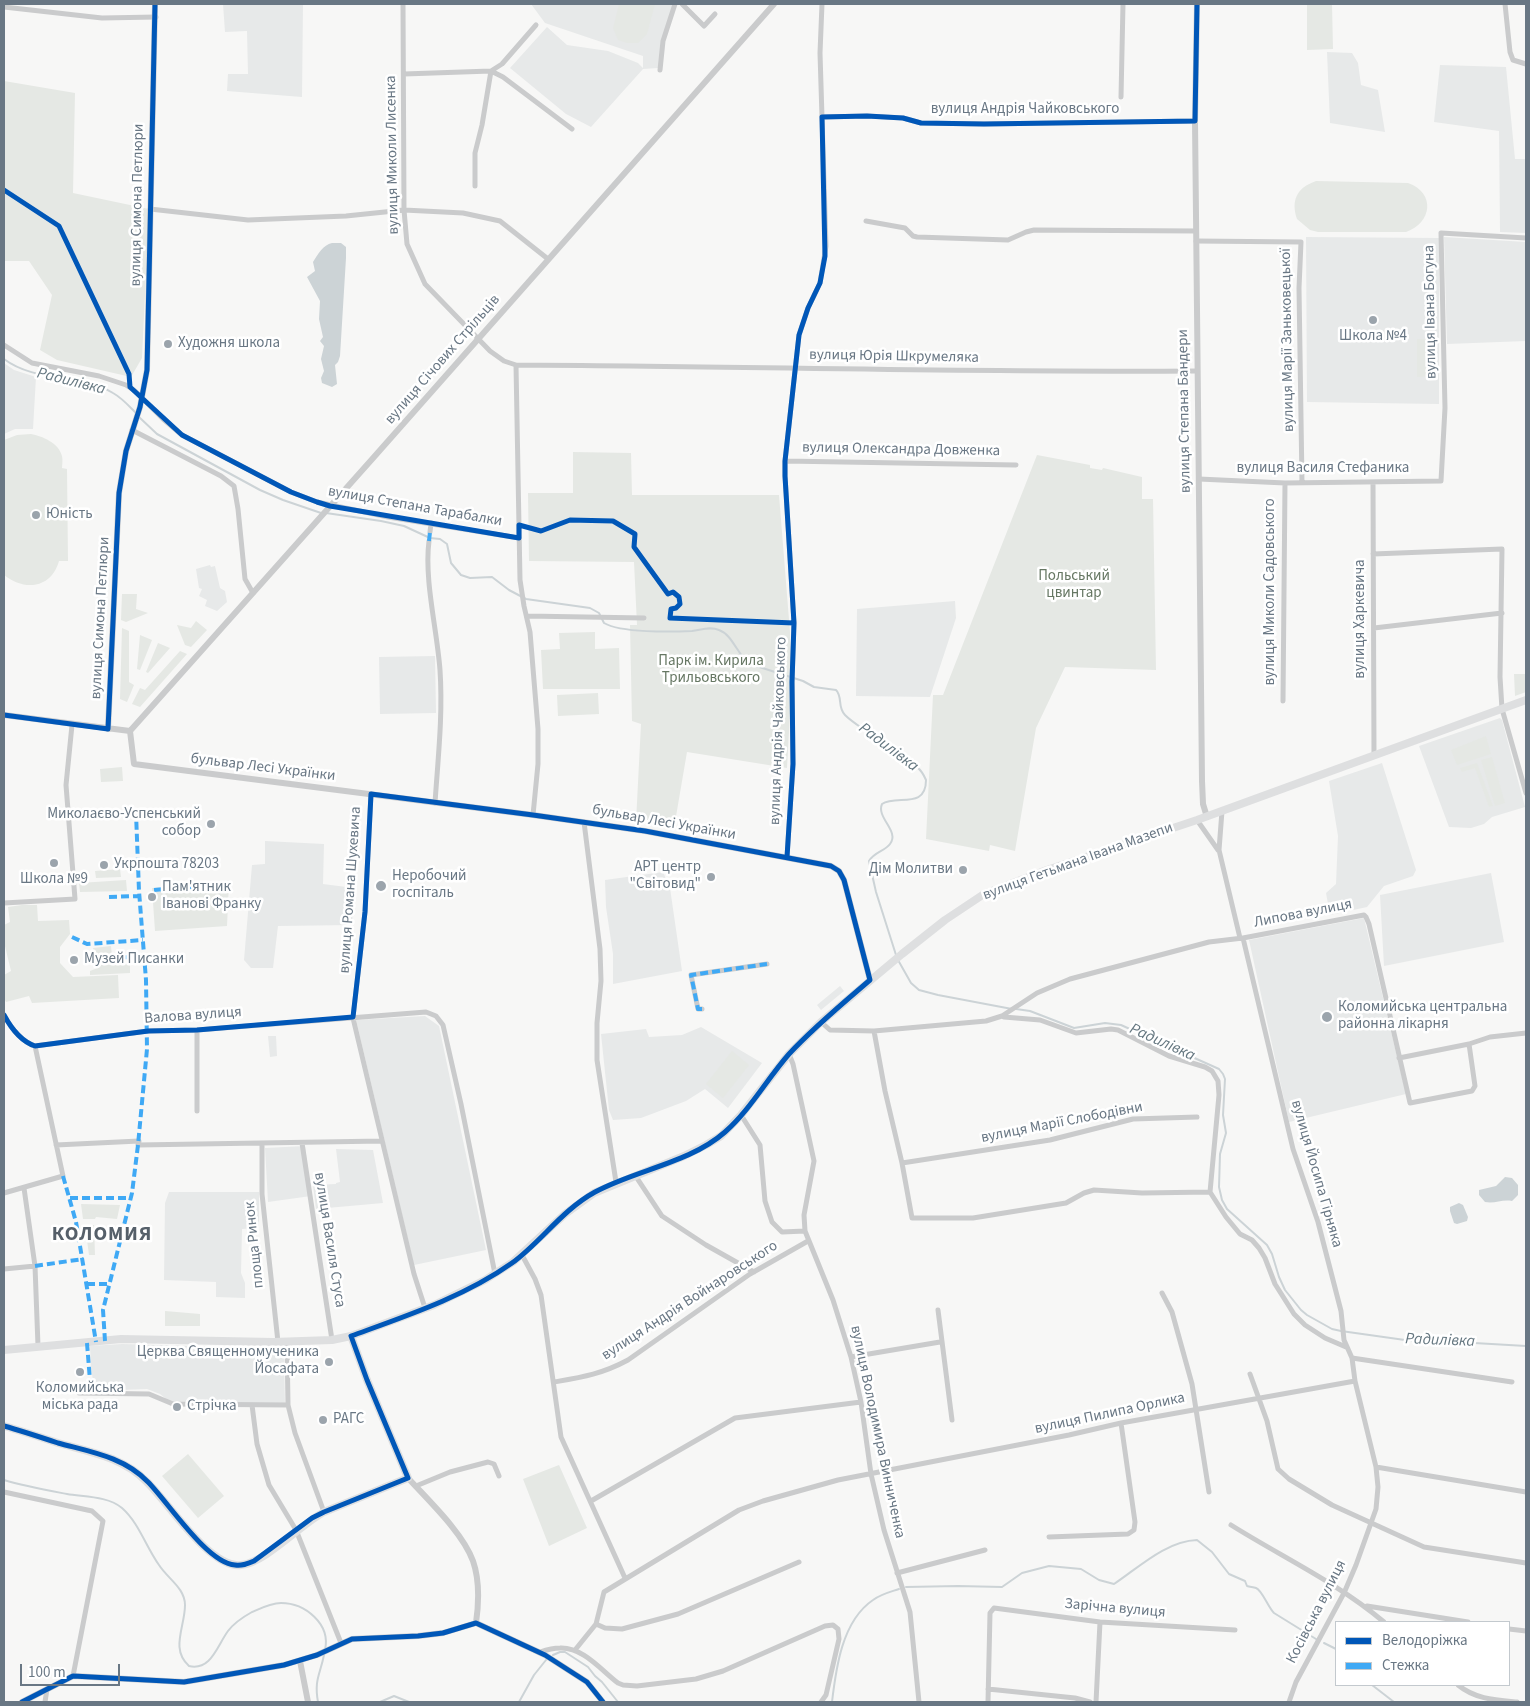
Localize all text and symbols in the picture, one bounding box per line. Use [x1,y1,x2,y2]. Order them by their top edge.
street label: вулиця Миколи Лисенка [383,75,403,235]
street label: вулиця Андрія Чайковського [931,101,1119,119]
street label: вулиця Симона Петлюри [128,123,148,287]
street label: вулиця Івана Богуна [1421,245,1441,379]
street label: вулиця Марії Заньковецької [1277,248,1299,432]
street label: вулиця Січових Стрільців [382,291,504,429]
marker: Школа №4 [1367,314,1379,326]
place label: Школа №4 [1339,328,1407,346]
street label: вулиця Степана Бандери [1175,329,1195,493]
place label: Художня школа [178,335,280,353]
marker: Художня школа [162,338,174,350]
street label: вулиця Юрія Шкрумеляка [809,347,979,367]
water label: Радилівка [35,364,107,400]
street label: вулиця Олександра Довженка [802,439,1000,461]
street label: вулиця Василя Стефаника [1237,460,1409,478]
street label: вулиця Степана Тарабалки [326,483,504,531]
street label: вулиця Миколи Садовського [1262,498,1280,686]
place label: Юність [46,506,93,524]
marker: Юність [30,509,42,521]
street label: вулиця Симона Петлюри [88,536,114,700]
street label: вулиця Харкевича [1352,559,1370,679]
park label: Польський цвинтар [1038,568,1110,603]
street label: вулиця Андрія Чайковського [767,636,791,826]
park label: Парк ім. Кирила Трильовського [658,653,764,688]
water label: Радилівка [854,719,922,777]
street label: бульвар Лесі Українки [190,750,336,786]
street label: бульвар Лесі Українки [591,801,737,845]
place label: Миколаєво-Успенський собор [47,806,201,841]
street label: вулиця Романа Шухевича [336,806,366,974]
marker: Миколаєво-Успенський собор [205,818,217,830]
street label: вулиця Гетьмана Івана Мазепи [980,819,1176,905]
place label: Укрпошта 78203 [114,856,219,874]
marker: Школа №9 [48,857,60,869]
marker: Укрпошта 78203 [98,859,110,871]
place label: АРТ центр "Світовид" [630,859,701,894]
place label: Дім Молитви [869,861,953,879]
marker: Дім Молитви [957,864,969,876]
place label: Неробочий госпіталь [392,868,467,903]
place label: Школа №9 [20,871,88,889]
marker: АРТ центр "Світовид" [705,871,717,883]
place label: Пам'ятник Іванові Франку [162,879,261,914]
marker: Неробочий госпіталь [374,879,388,893]
marker: Пам'ятник Іванові Франку [146,891,158,903]
street label: Липова вулиця [1252,896,1354,932]
place label: Музей Писанки [84,951,184,969]
marker: Музей Писанки [68,954,80,966]
place label: Коломийська центральна районна лікарня [1338,999,1507,1034]
street label: Валова вулиця [144,1004,242,1028]
marker: Коломийська центральна районна лікарня [1320,1010,1334,1024]
water label: Радилівка [1126,1020,1198,1066]
street label: вулиця Марії Слободівни [980,1098,1144,1148]
street label: вулиця Йосипа Гірняка [1286,1098,1346,1250]
street label: вулиця Василя Стуса [309,1171,349,1309]
street label: площа Ринок [241,1201,269,1289]
district label: КОЛОМИЯ [51,1224,153,1248]
street label: вулиця Андрія Войнаровського [599,1237,781,1365]
street label: вулиця Володимира Винниченка [846,1324,908,1540]
water label: Радилівка [1405,1330,1475,1352]
place label: Церква Священномученика Йосафата [137,1344,319,1379]
marker: Церква Священномученика Йосафата [323,1356,335,1368]
marker: Коломийська міська рада [74,1366,86,1378]
place label: Коломийська міська рада [36,1380,124,1415]
street label: вулиця Пилипа Орлика [1033,1389,1187,1439]
place label: Стрічка [187,1398,237,1416]
marker: Стрічка [171,1401,183,1413]
place label: РАГС [333,1411,364,1429]
marker: РАГС [317,1414,329,1426]
street label: Косівська вулиця [1283,1557,1351,1667]
street label: Зарічна вулиця [1064,1596,1166,1622]
legend [1335,1621,1510,1686]
text: Велодоріжка [1382,1630,1468,1651]
scale bar [22,1654,122,1686]
text: Стежка [1382,1655,1429,1676]
text: 100 m [28,1662,66,1683]

